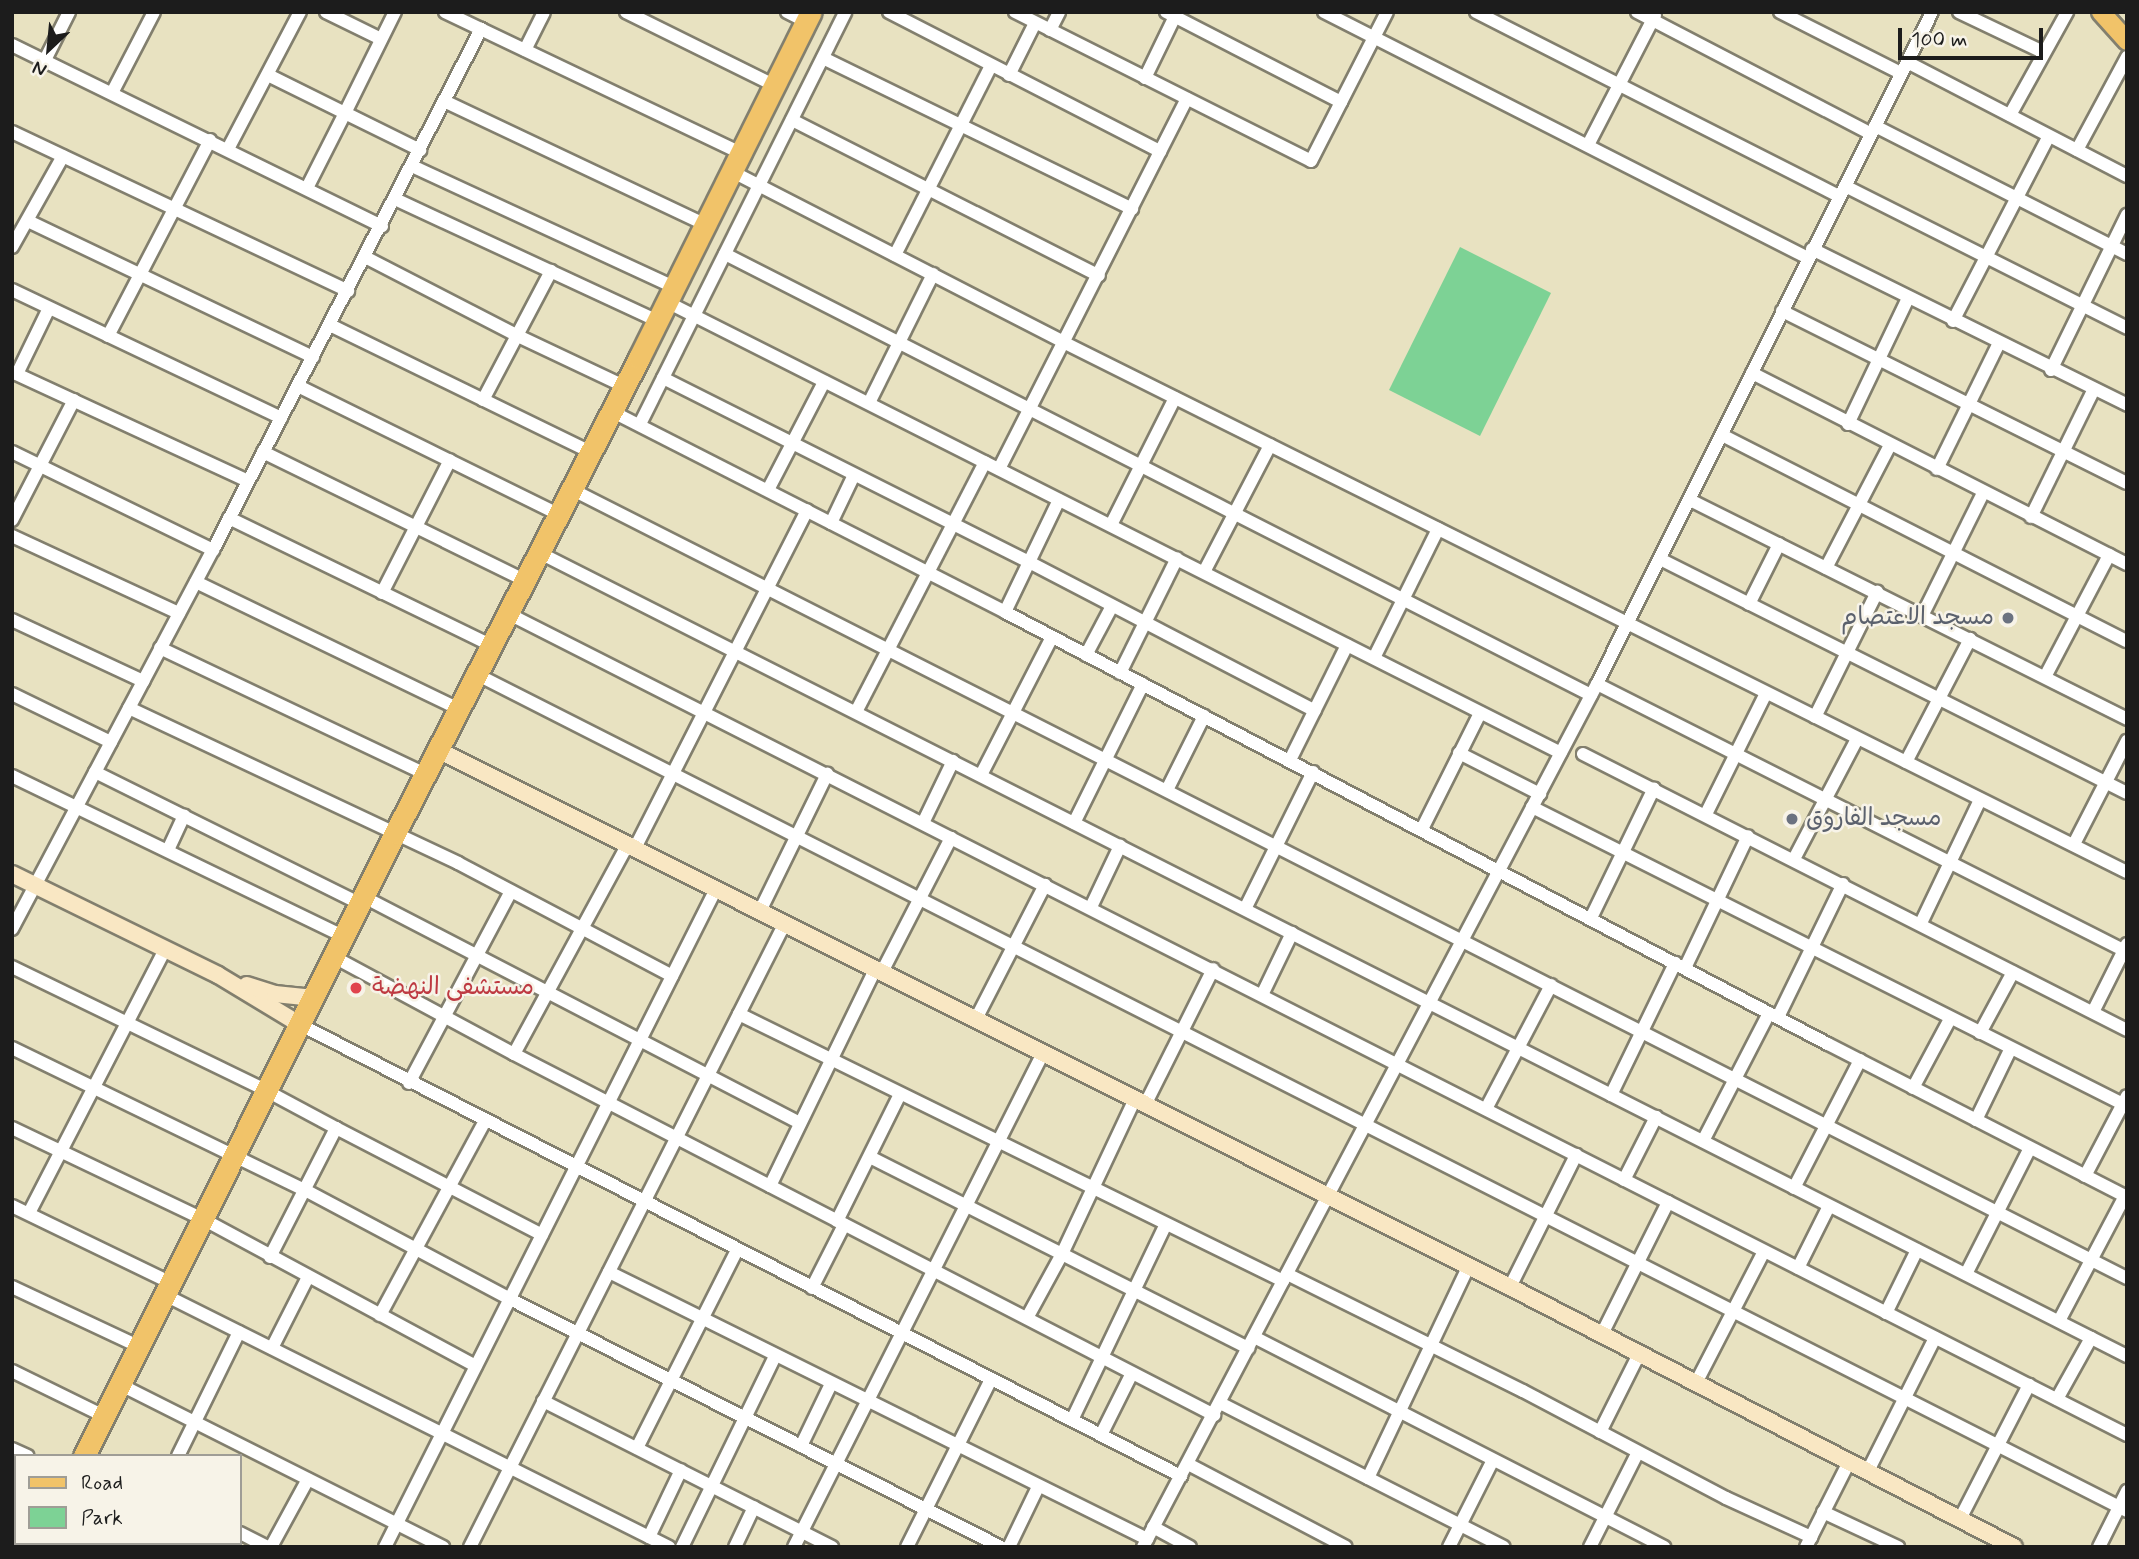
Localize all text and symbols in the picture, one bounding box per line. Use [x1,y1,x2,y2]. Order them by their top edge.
north arrow [14,14,84,84]
scale bar [1901,14,2046,58]
text: 100 m [1911,26,1967,54]
text: N [28,54,51,82]
place label: مسجد الاعتصام [1841,604,1994,632]
marker: مسجد الاعتصام [2000,610,2016,626]
place label: مسجد الفاروق [1806,805,1941,833]
marker: مسجد الفاروق [1784,811,1800,827]
place label: مستشفى النهضة [372,974,534,1002]
marker: مستشفى النهضة [346,978,366,998]
legend [14,1454,242,1545]
text: Road [81,1469,123,1497]
text: Park [81,1504,123,1532]

